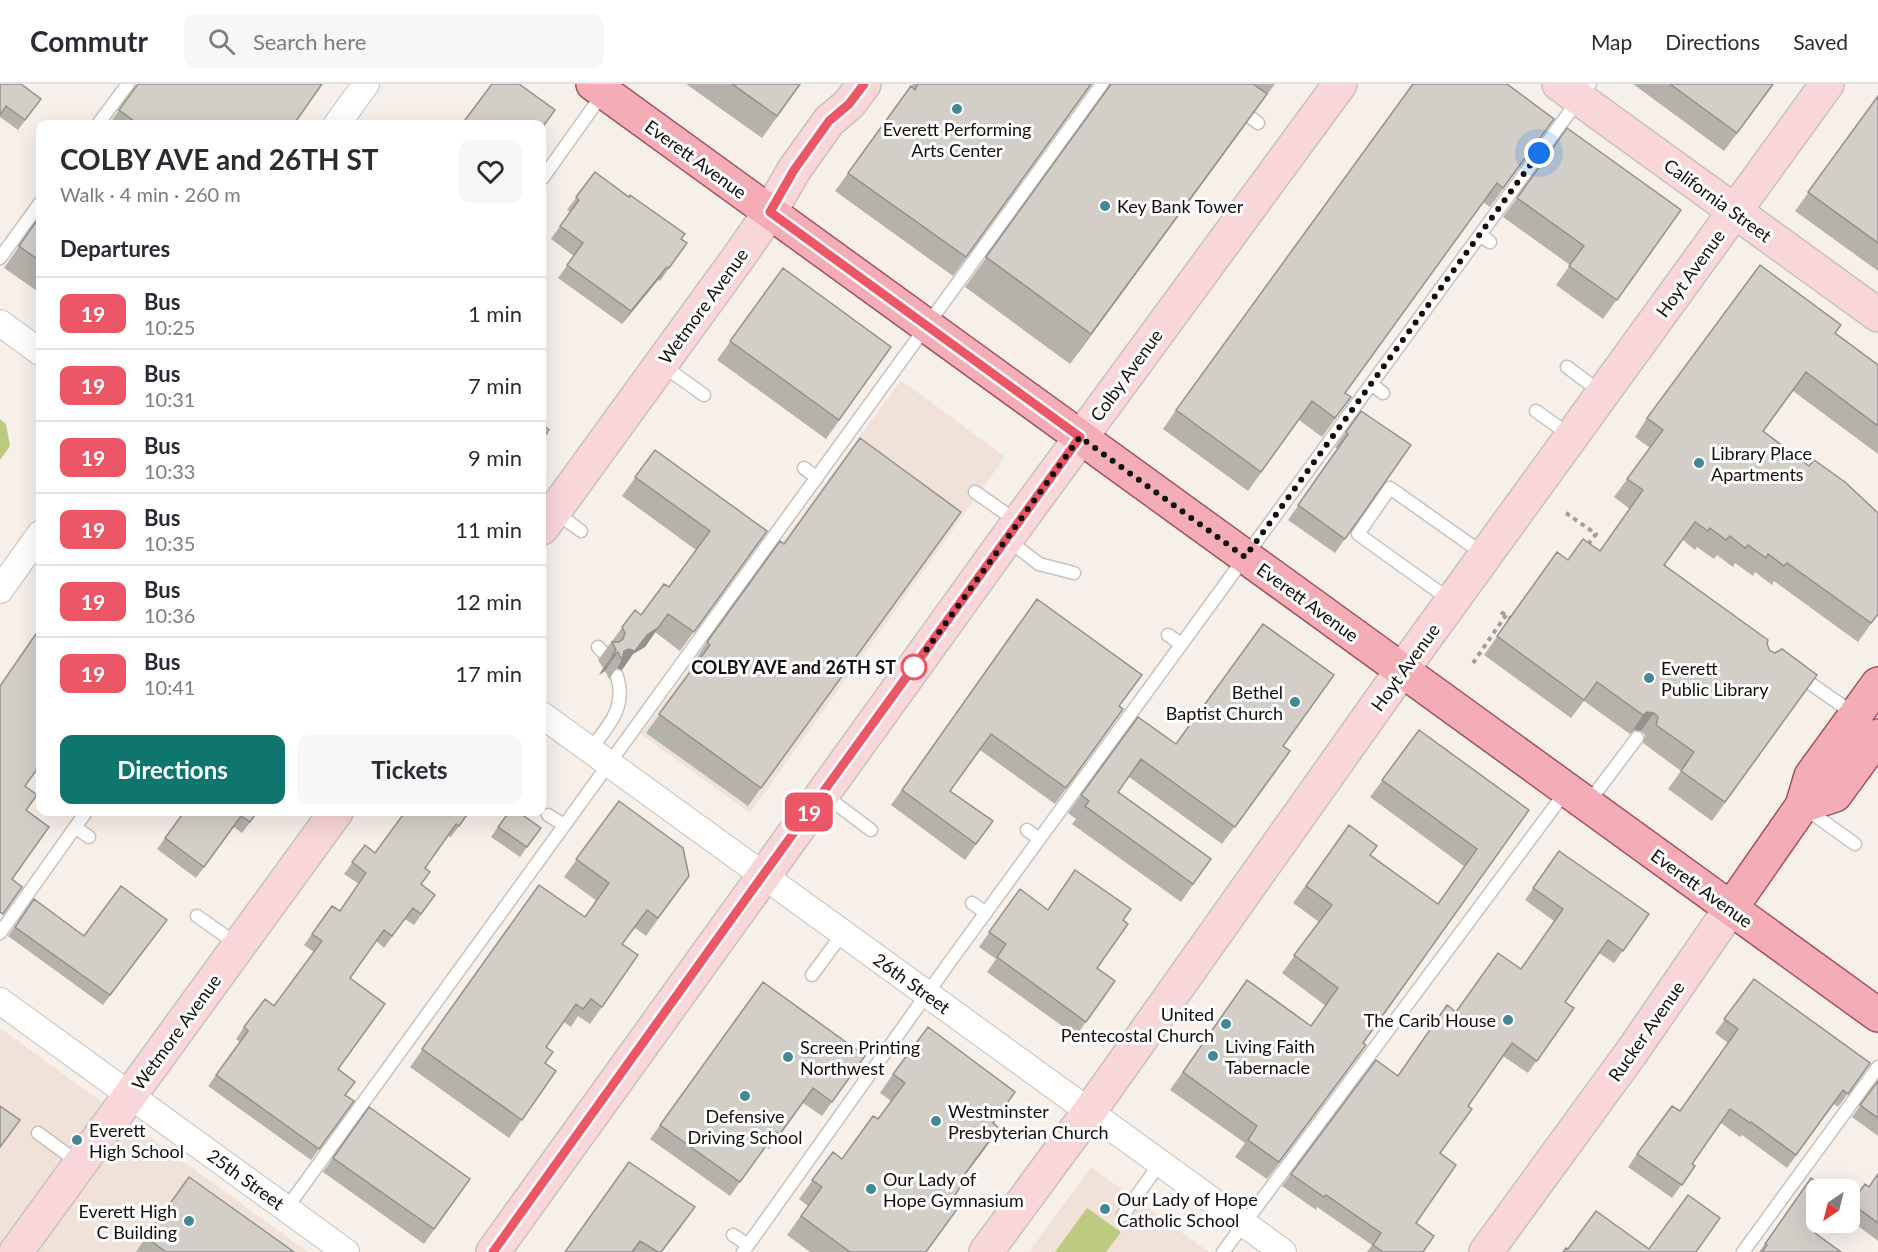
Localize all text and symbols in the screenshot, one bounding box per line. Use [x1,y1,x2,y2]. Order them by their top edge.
search box [184,14,604,68]
text: Commutr [30,24,148,58]
icon: search [205,25,238,58]
text: Search here [253,28,366,55]
text: Map [1591,29,1632,54]
text: Directions [1665,29,1760,54]
text: Saved [1793,29,1848,54]
marker: Everett Performing Arts Center [950,102,964,116]
street label: Everett Avenue [641,115,751,203]
place label: Everett Performing Arts Center [883,118,1031,161]
your location [1524,138,1554,168]
button: heart [459,140,522,203]
text: COLBY AVE and 26TH ST [60,142,379,176]
street label: California Street [1660,154,1777,247]
text: Walk · 4 min · 260 m [60,182,241,206]
place label: Key Bank Tower [1117,195,1244,217]
marker: Key Bank Tower [1098,199,1112,213]
street label: Hoyt Avenue [1651,225,1729,321]
text: Departures [60,235,170,262]
street label: Wetmore Avenue [654,244,752,368]
text: Bus [144,288,180,315]
text: 1 min [468,300,522,327]
text: 19 [81,301,105,326]
text: 10:25 [144,315,195,339]
street label: Colby Avenue [1085,325,1167,425]
text: Bus [144,360,180,387]
text: 7 min [468,372,522,399]
text: 19 [81,373,105,398]
text: 10:31 [144,387,195,411]
text: Bus [144,432,180,459]
place label: Library Place Apartments [1711,442,1812,485]
text: 9 min [468,444,522,471]
text: 19 [81,445,105,470]
marker: Library Place Apartments [1692,456,1706,470]
text: 10:33 [144,459,195,483]
text: Bus [144,504,180,531]
text: 11 min [455,516,522,543]
text: 19 [81,517,105,542]
text: 10:35 [144,531,195,555]
street label: Everett Avenue [1253,558,1363,646]
text: Bus [144,576,180,603]
text: 12 min [455,588,522,615]
text: 19 [81,589,105,614]
text: 10:36 [144,603,195,627]
street label: Hoyt Avenue [1366,619,1444,715]
text: Bus [144,648,180,675]
marker: COLBY AVE and 26TH ST [901,654,927,680]
place label: COLBY AVE and 26TH ST [691,656,896,678]
place label: Everett Public Library [1661,657,1769,700]
text: 17 min [455,660,522,687]
text: 19 [81,661,105,686]
marker: Everett Public Library [1642,671,1656,685]
text: 10:41 [144,675,195,699]
place label: Bethel Baptist Church [1166,681,1283,724]
marker: Bethel Baptist Church [1288,695,1302,709]
button: Directions [60,735,285,804]
button: Tickets [297,735,522,804]
line badge: 19 [782,792,836,832]
text: 19 [797,800,821,825]
street label: Everett Avenue [1647,844,1757,932]
street label: 26th Street [869,948,955,1018]
street label: Wetmore Avenue [127,970,225,1094]
street label: Rucker Avenue [1603,977,1689,1085]
place label: United Pentecostal Church [1061,1003,1214,1046]
place label: The Carib House [1364,1009,1496,1031]
marker: The Carib House [1501,1013,1515,1027]
marker: United Pentecostal Church [1219,1017,1233,1031]
place label: Living Faith Tabernacle [1225,1035,1315,1078]
place label: Screen Printing Northwest [800,1036,920,1079]
marker: Living Faith Tabernacle [1206,1049,1220,1063]
marker: Screen Printing Northwest [781,1050,795,1064]
marker: Defensive Driving School [738,1089,752,1103]
place label: Westminster Presbyterian Church [948,1100,1109,1143]
place label: Defensive Driving School [687,1105,803,1148]
marker: Westminster Presbyterian Church [929,1114,943,1128]
place label: Everett High School [89,1119,184,1162]
marker: Everett High School [70,1133,84,1147]
street label: 25th Street [203,1144,289,1214]
place label: Our Lady of Hope Gymnasium [883,1168,1024,1211]
north arrow [1806,1179,1860,1233]
map controls [1806,1179,1860,1233]
marker: Our Lady of Hope Gymnasium [864,1182,878,1196]
place label: Our Lady of Hope Catholic School [1117,1188,1258,1231]
place label: Everett High C Building [79,1200,177,1243]
marker: Our Lady of Hope Catholic School [1098,1202,1112,1216]
marker: Everett High C Building [182,1214,196,1228]

